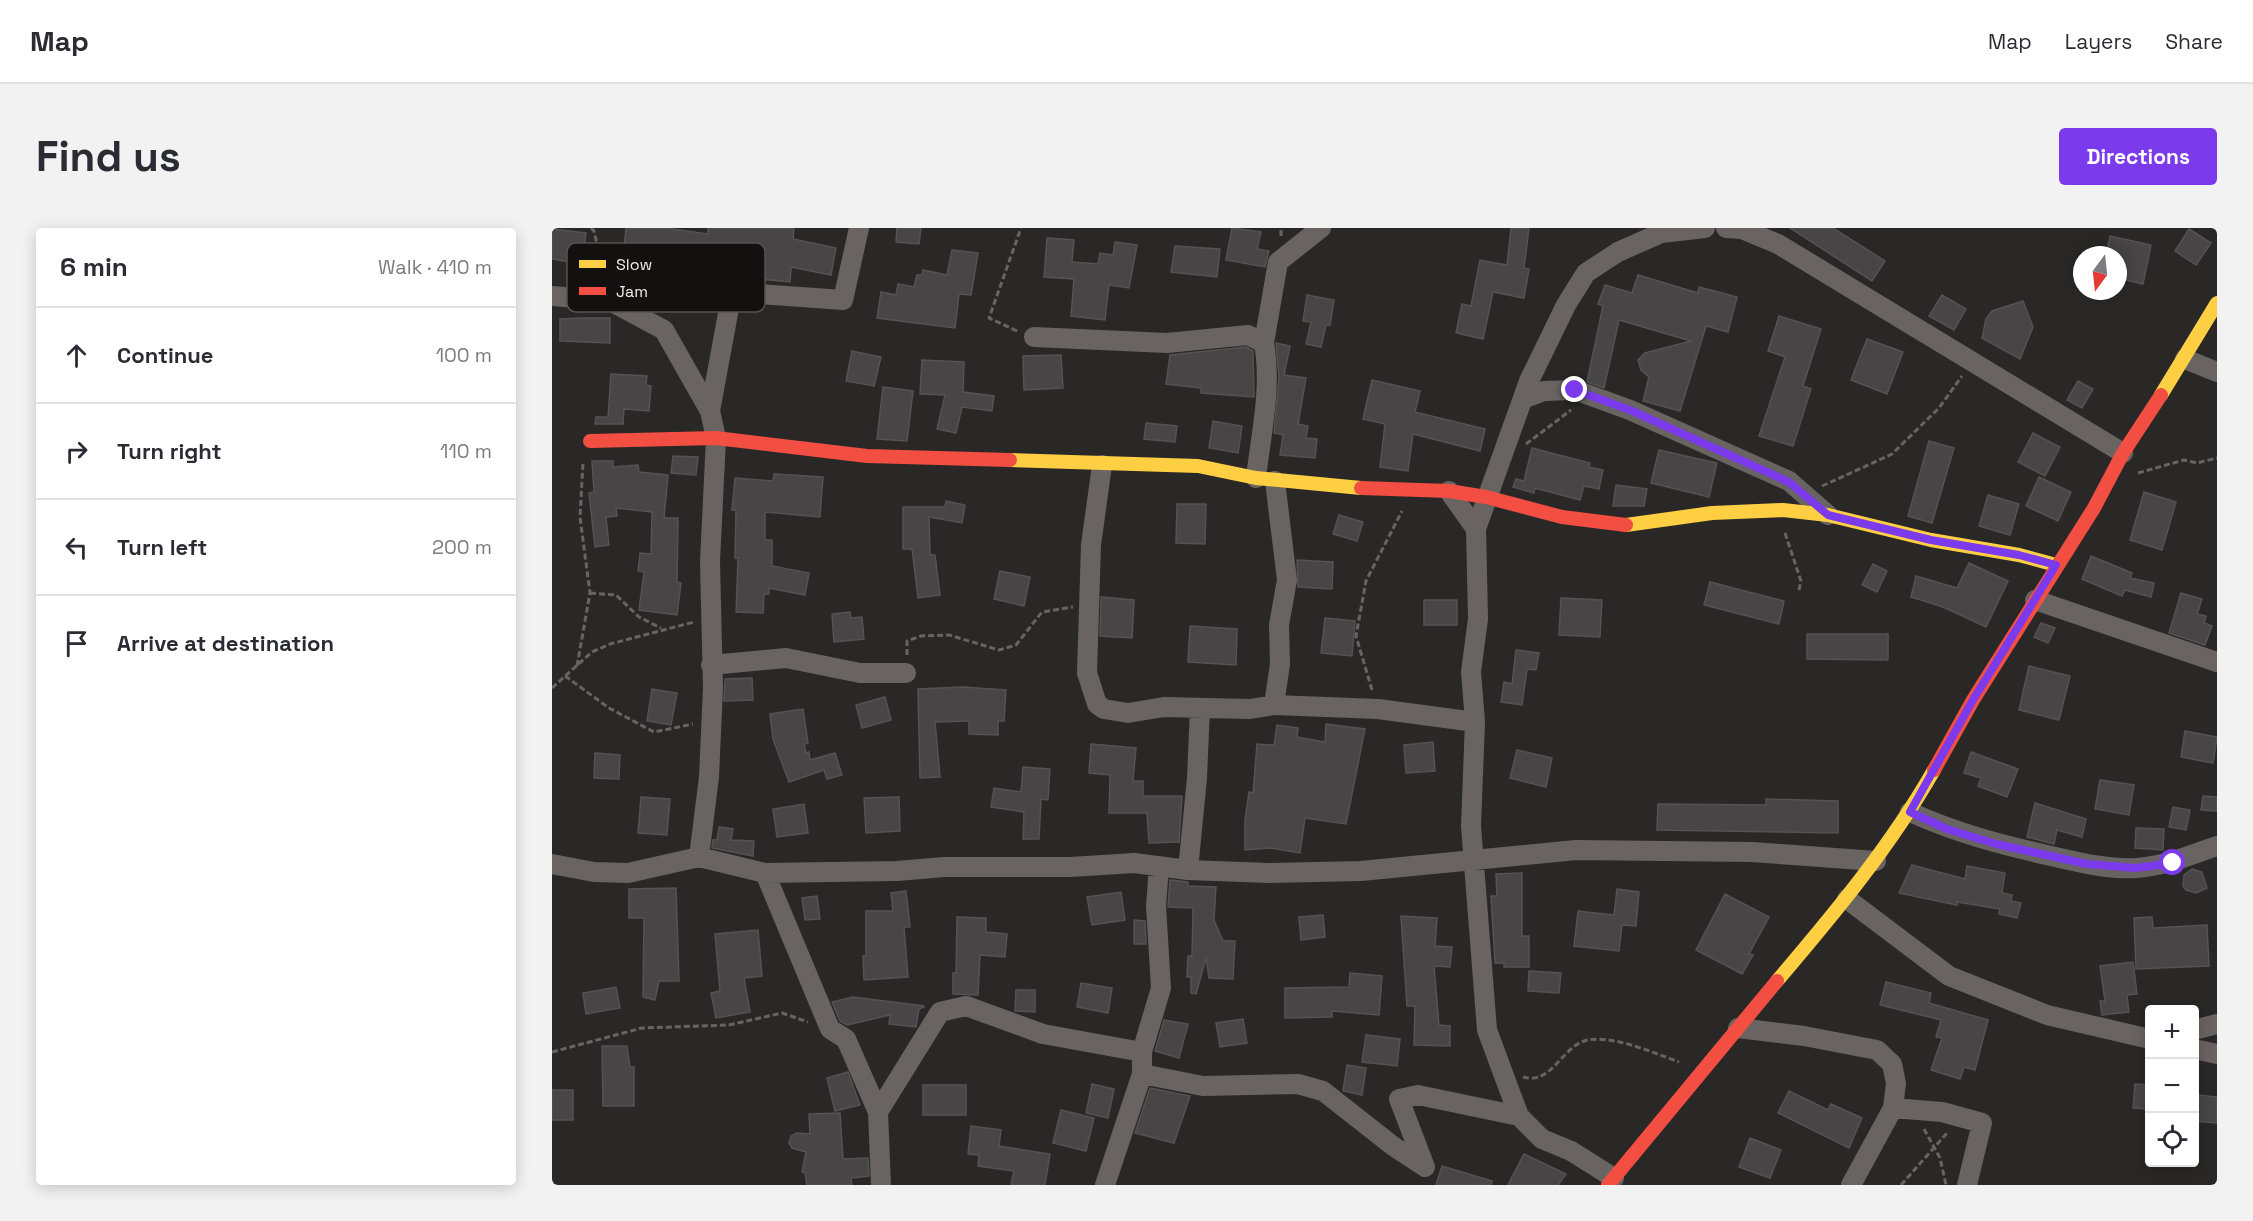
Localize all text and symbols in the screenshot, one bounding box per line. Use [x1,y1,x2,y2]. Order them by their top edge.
text: Map [30,23,89,59]
text: Map [1988,28,2032,55]
text: Layers [2065,28,2132,55]
text: Share [2165,28,2223,55]
button: Directions [2059,128,2217,185]
text: Find us [36,130,181,183]
legend [567,243,765,312]
north arrow [2073,246,2127,300]
text: 6 min [60,250,128,284]
text: Walk · 410 m [378,254,492,280]
text: Slow [616,254,652,275]
text: Jam [616,281,648,302]
icon: ahead [60,339,93,372]
text: Continue [117,341,213,369]
text: 100 m [436,342,492,368]
route end [1561,376,1587,402]
icon: right [60,435,93,468]
text: Turn right [117,437,222,465]
text: 110 m [440,438,492,464]
icon: left [60,531,93,564]
text: Turn left [117,533,207,561]
text: 200 m [432,534,492,560]
icon: arrive [60,627,93,660]
text: Arrive at destination [117,629,334,657]
route start [2159,849,2185,875]
map controls [2145,1005,2199,1167]
button: + [2145,1005,2199,1059]
button: − [2145,1059,2199,1113]
button: locate [2145,1113,2199,1167]

